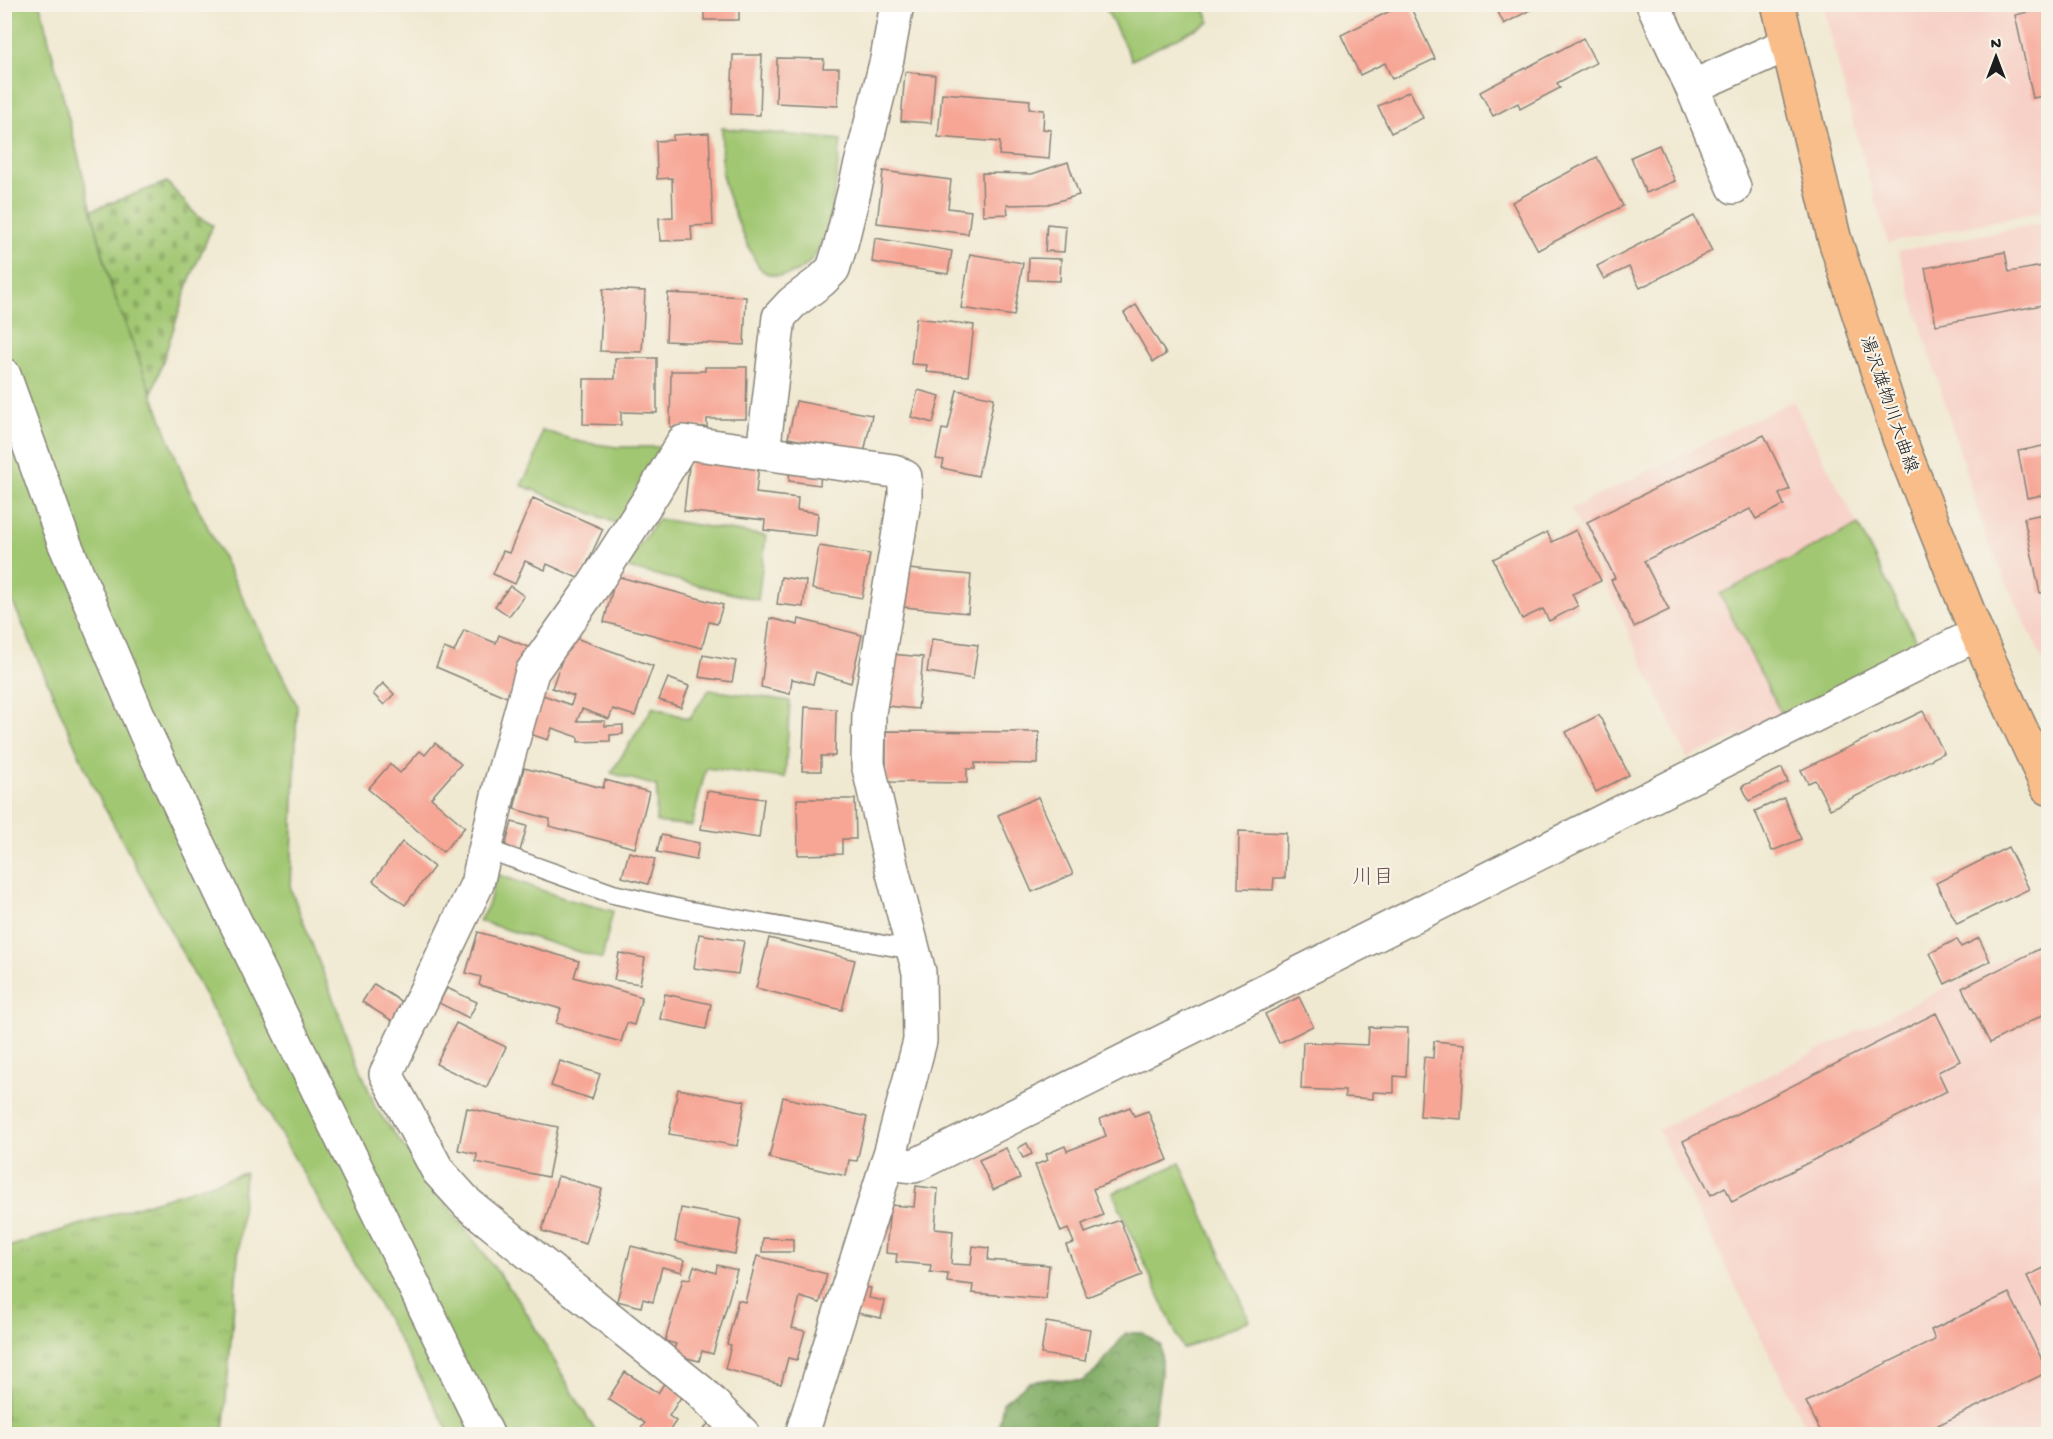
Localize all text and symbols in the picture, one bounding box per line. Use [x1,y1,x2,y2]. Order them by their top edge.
north arrow [1966,27,2026,87]
text: N [1991,36,2002,55]
street label: 湯沢雄物川大曲線 [1854,333,1922,476]
district label: 川目 [1352,866,1394,892]

